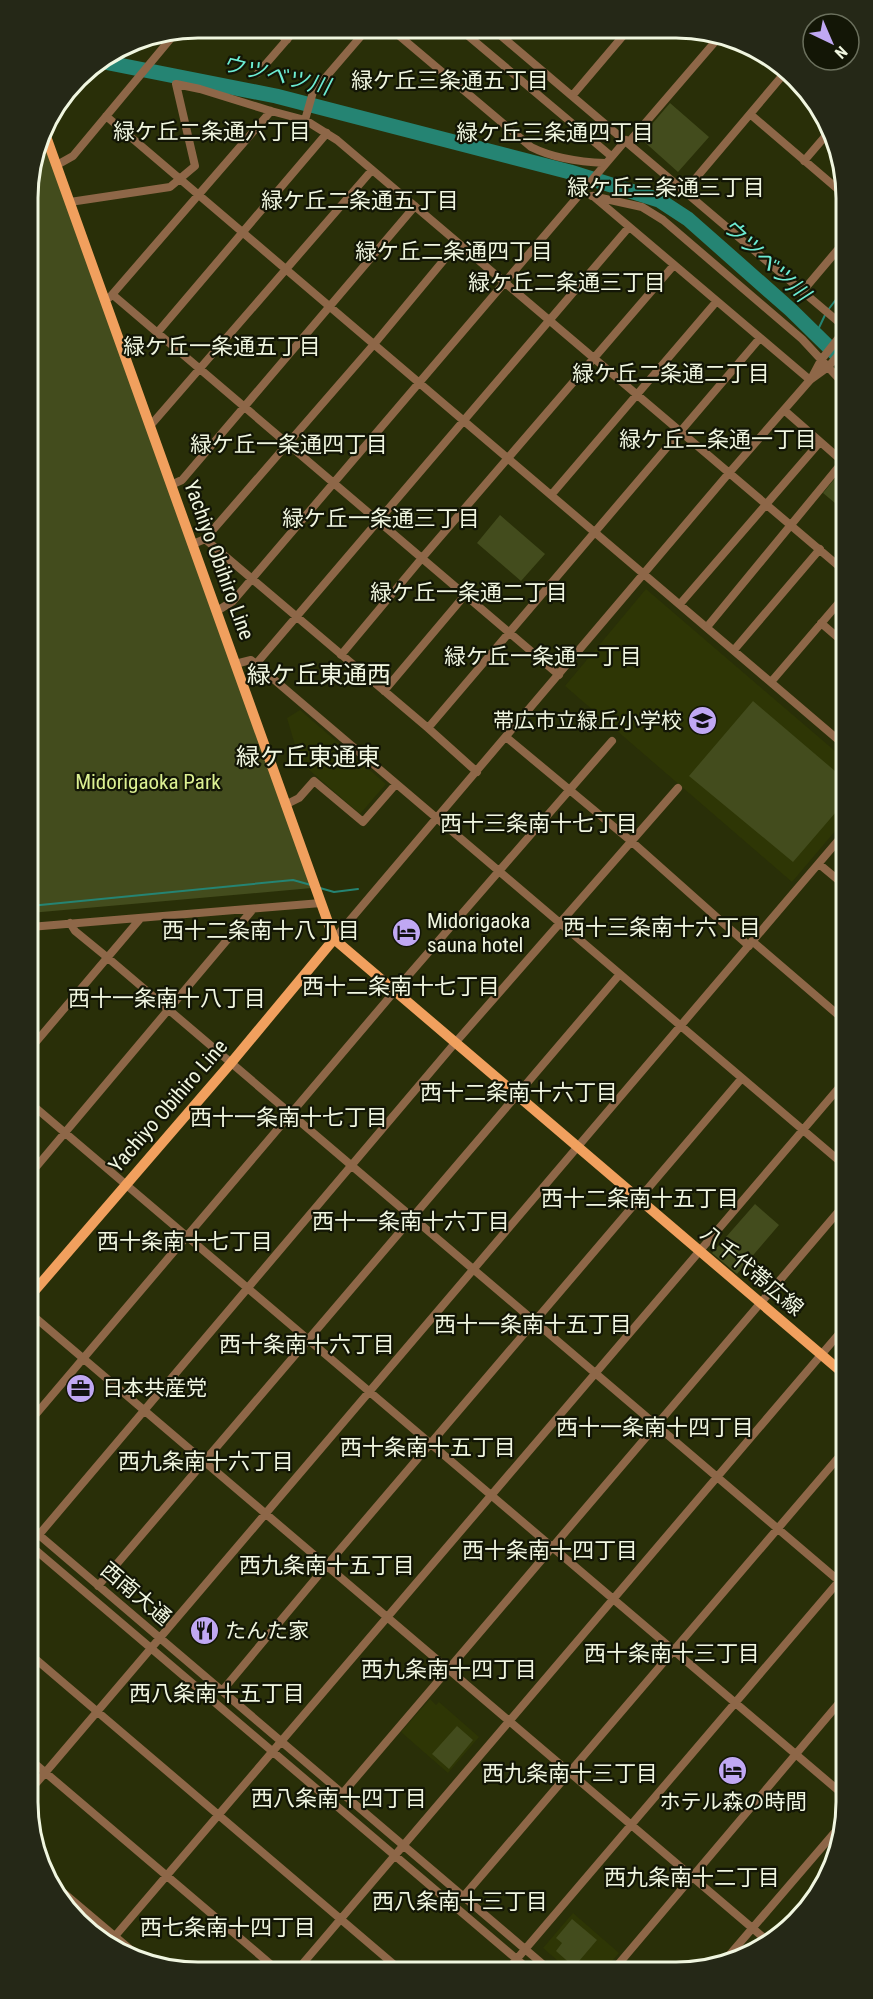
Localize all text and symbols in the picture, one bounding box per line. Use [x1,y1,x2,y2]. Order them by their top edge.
north arrow [801,12,861,72]
text: N [831,42,851,63]
water label: ウツベツ川 [220,50,334,100]
district label: 緑ケ丘三条通五丁目 [351,68,549,93]
district label: 緑ケ丘二条通六丁目 [113,119,311,144]
district label: 緑ケ丘三条通四丁目 [456,120,654,145]
district label: 緑ケ丘三条通三丁目 [567,175,765,200]
district label: 緑ケ丘二条通五丁目 [261,188,459,213]
water label: ウツベツ川 [717,213,816,308]
district label: 緑ケ丘二条通四丁目 [355,239,553,264]
district label: 緑ケ丘二条通三丁目 [468,270,666,295]
district label: 緑ケ丘一条通五丁目 [123,334,321,359]
district label: 緑ケ丘二条通二丁目 [572,361,770,386]
district label: 緑ケ丘二条通一丁目 [619,427,817,452]
district label: 緑ケ丘一条通四丁目 [190,432,388,457]
street label: Yachiyo Obihiro Line [179,477,259,643]
district label: 緑ケ丘一条通三丁目 [282,506,480,531]
district label: 緑ケ丘一条通二丁目 [370,580,568,605]
district label: 緑ケ丘一条通一丁目 [444,644,642,669]
district label: 緑ケ丘東通西 [247,661,391,689]
school or university icon: 帯広市立緑丘小学校 [687,705,719,737]
place label: 帯広市立緑丘小学校 [493,709,682,733]
district label: 緑ケ丘東通東 [236,743,380,771]
park label: Midorigaoka Park [75,770,221,794]
district label: 西十三条南十七丁目 [440,811,638,836]
place label: Midorigaoka sauna hotel [427,909,530,957]
district label: 西十三条南十六丁目 [563,915,761,940]
hotel icon: Midorigaoka sauna hotel [390,917,422,949]
district label: 西十二条南十八丁目 [162,918,360,943]
district label: 西十二条南十七丁目 [302,974,500,999]
district label: 西十一条南十八丁目 [68,986,266,1011]
street label: Yachiyo Obihiro Line [104,1035,232,1177]
district label: 西十二条南十六丁目 [420,1080,618,1105]
district label: 西十一条南十七丁目 [190,1105,388,1130]
district label: 西十二条南十五丁目 [541,1186,739,1211]
district label: 西十一条南十六丁目 [312,1209,510,1234]
street label: 八千代帯広線 [696,1221,808,1321]
district label: 西十条南十七丁目 [97,1229,273,1254]
district label: 西十一条南十五丁目 [434,1312,632,1337]
district label: 西十条南十六丁目 [219,1332,395,1357]
office icon: 日本共産党 [65,1372,97,1404]
place label: 日本共産党 [102,1376,207,1400]
district label: 西十一条南十四丁目 [556,1415,754,1440]
district label: 西十条南十五丁目 [340,1435,516,1460]
district label: 西九条南十六丁目 [118,1449,294,1474]
district label: 西十条南十四丁目 [462,1538,638,1563]
district label: 西九条南十五丁目 [239,1553,415,1578]
street label: 西南大通 [96,1558,176,1630]
restaurant icon: たんた家 [188,1615,220,1647]
place label: たんた家 [225,1619,309,1643]
district label: 西十条南十三丁目 [584,1641,760,1666]
district label: 西九条南十四丁目 [361,1657,537,1682]
district label: 西八条南十五丁目 [129,1681,305,1706]
hotel icon: ホテル森の時間 [717,1755,749,1787]
district label: 西九条南十三丁目 [482,1761,658,1786]
district label: 西八条南十四丁目 [251,1786,427,1811]
place label: ホテル森の時間 [660,1790,807,1814]
district label: 西九条南十二丁目 [604,1865,780,1890]
district label: 西八条南十三丁目 [372,1889,548,1914]
district label: 西七条南十四丁目 [140,1915,316,1940]

